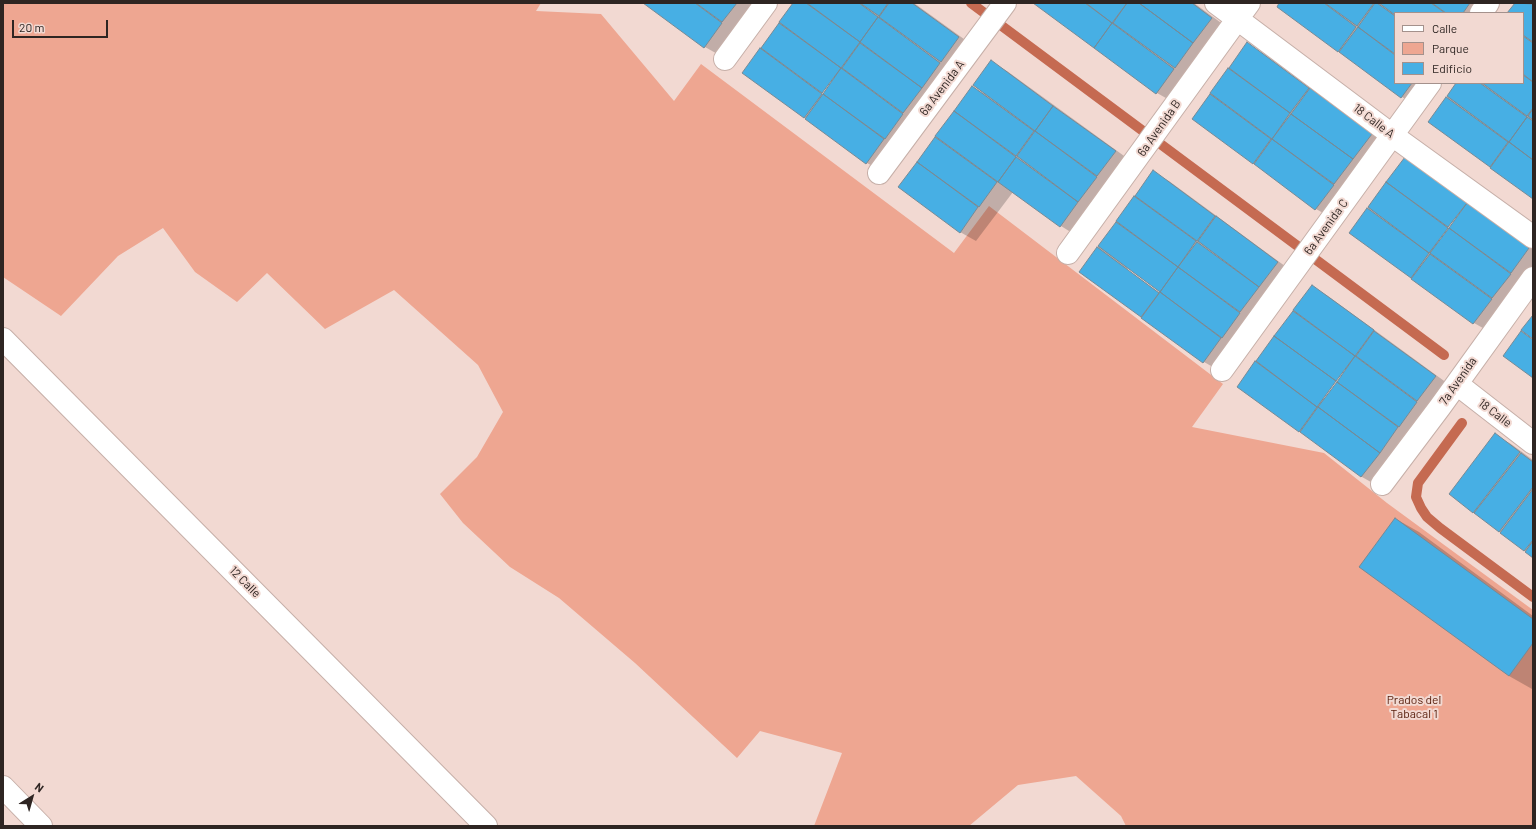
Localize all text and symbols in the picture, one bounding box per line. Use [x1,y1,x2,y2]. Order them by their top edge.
scale bar [14,12,110,38]
legend [1394,12,1524,84]
text: 20 m [19,20,45,34]
text: Calle [1432,21,1457,35]
text: Parque [1432,41,1469,55]
street label: 6a Avenida A [917,58,967,118]
text: Edificio [1432,61,1472,75]
street label: 6a Avenida B [1134,97,1184,159]
street label: 18 Calle A [1351,101,1397,141]
street label: 6a Avenida C [1301,196,1351,258]
street label: 7a Avenida [1436,354,1480,408]
street label: 18 Calle [1475,396,1515,430]
street label: 12 Calle [226,563,264,601]
park label: Prados del Tabacal 1 [1387,693,1441,721]
north arrow [12,777,52,817]
text: N [33,780,46,794]

